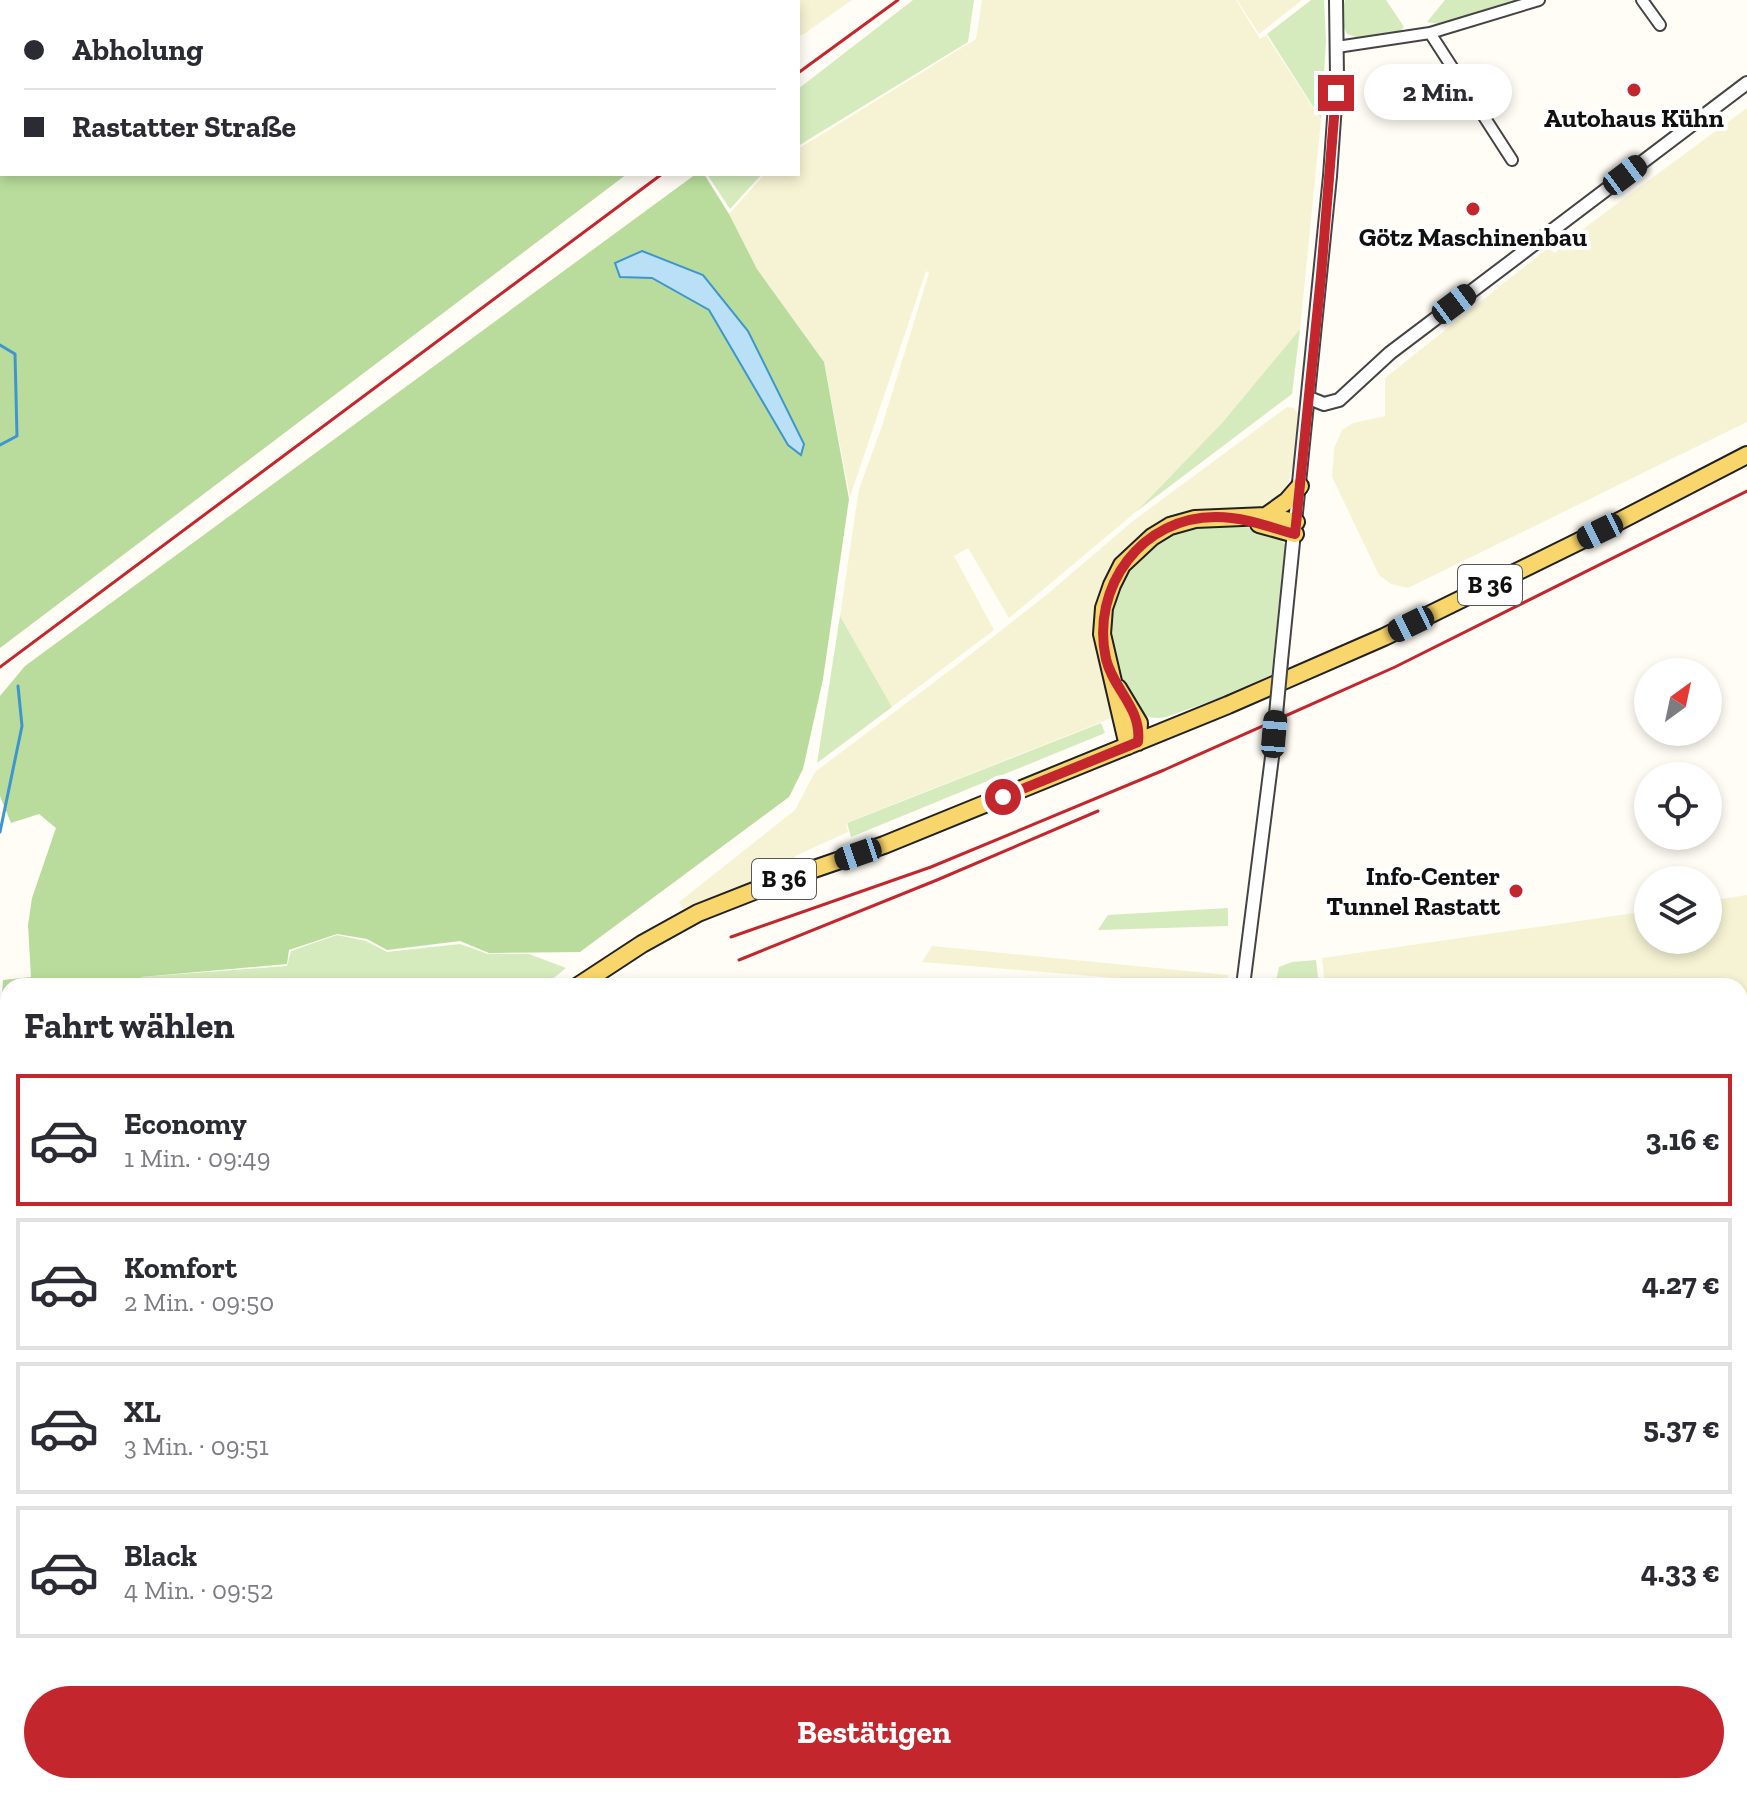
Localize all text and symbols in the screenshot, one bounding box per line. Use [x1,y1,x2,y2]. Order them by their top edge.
text: Abholung [72,32,203,68]
callout: 2 Min. [1364,65,1512,121]
route end [1318,75,1354,111]
text: 2 Min. [1402,76,1474,108]
marker: Autohaus Kühn [1625,81,1643,99]
place label: Autohaus Kühn [1544,102,1724,134]
text: Rastatter Straße [72,109,296,145]
car [1599,151,1651,199]
marker: Götz Maschinenbau [1464,200,1482,218]
place label: Götz Maschinenbau [1359,221,1587,253]
car [1428,280,1480,328]
car [1573,510,1627,552]
road number: B 36 [1458,565,1522,605]
car [1384,603,1438,645]
north arrow [1634,658,1722,746]
map controls [1634,658,1722,954]
car [1260,709,1288,759]
button: locate [1634,762,1722,850]
route start [985,779,1021,815]
car [831,835,885,873]
road number: B 36 [752,859,816,899]
place label: Info-Center Tunnel Rastatt [1326,860,1501,922]
button: layers [1634,866,1722,954]
marker: Info-Center Tunnel Rastatt [1507,882,1525,900]
text: Fahrt wählen [24,1004,235,1047]
icon: car [28,1104,100,1176]
text: Economy [124,1106,247,1142]
text: 3.16 € [1646,1122,1720,1158]
text: 1 Min. · 09:49 [124,1142,270,1174]
icon: car [28,1248,100,1320]
text: Komfort [124,1250,237,1286]
text: 4.27 € [1642,1266,1720,1302]
text: 2 Min. · 09:50 [124,1286,274,1318]
icon: car [28,1392,100,1464]
text: XL [124,1394,161,1430]
text: 5.37 € [1643,1410,1720,1446]
text: 3 Min. · 09:51 [124,1430,269,1462]
icon: car [28,1536,100,1608]
text: Black [124,1538,197,1574]
text: 4.33 € [1641,1554,1720,1590]
text: 4 Min. · 09:52 [124,1574,273,1606]
button: Bestätigen [24,1686,1724,1778]

